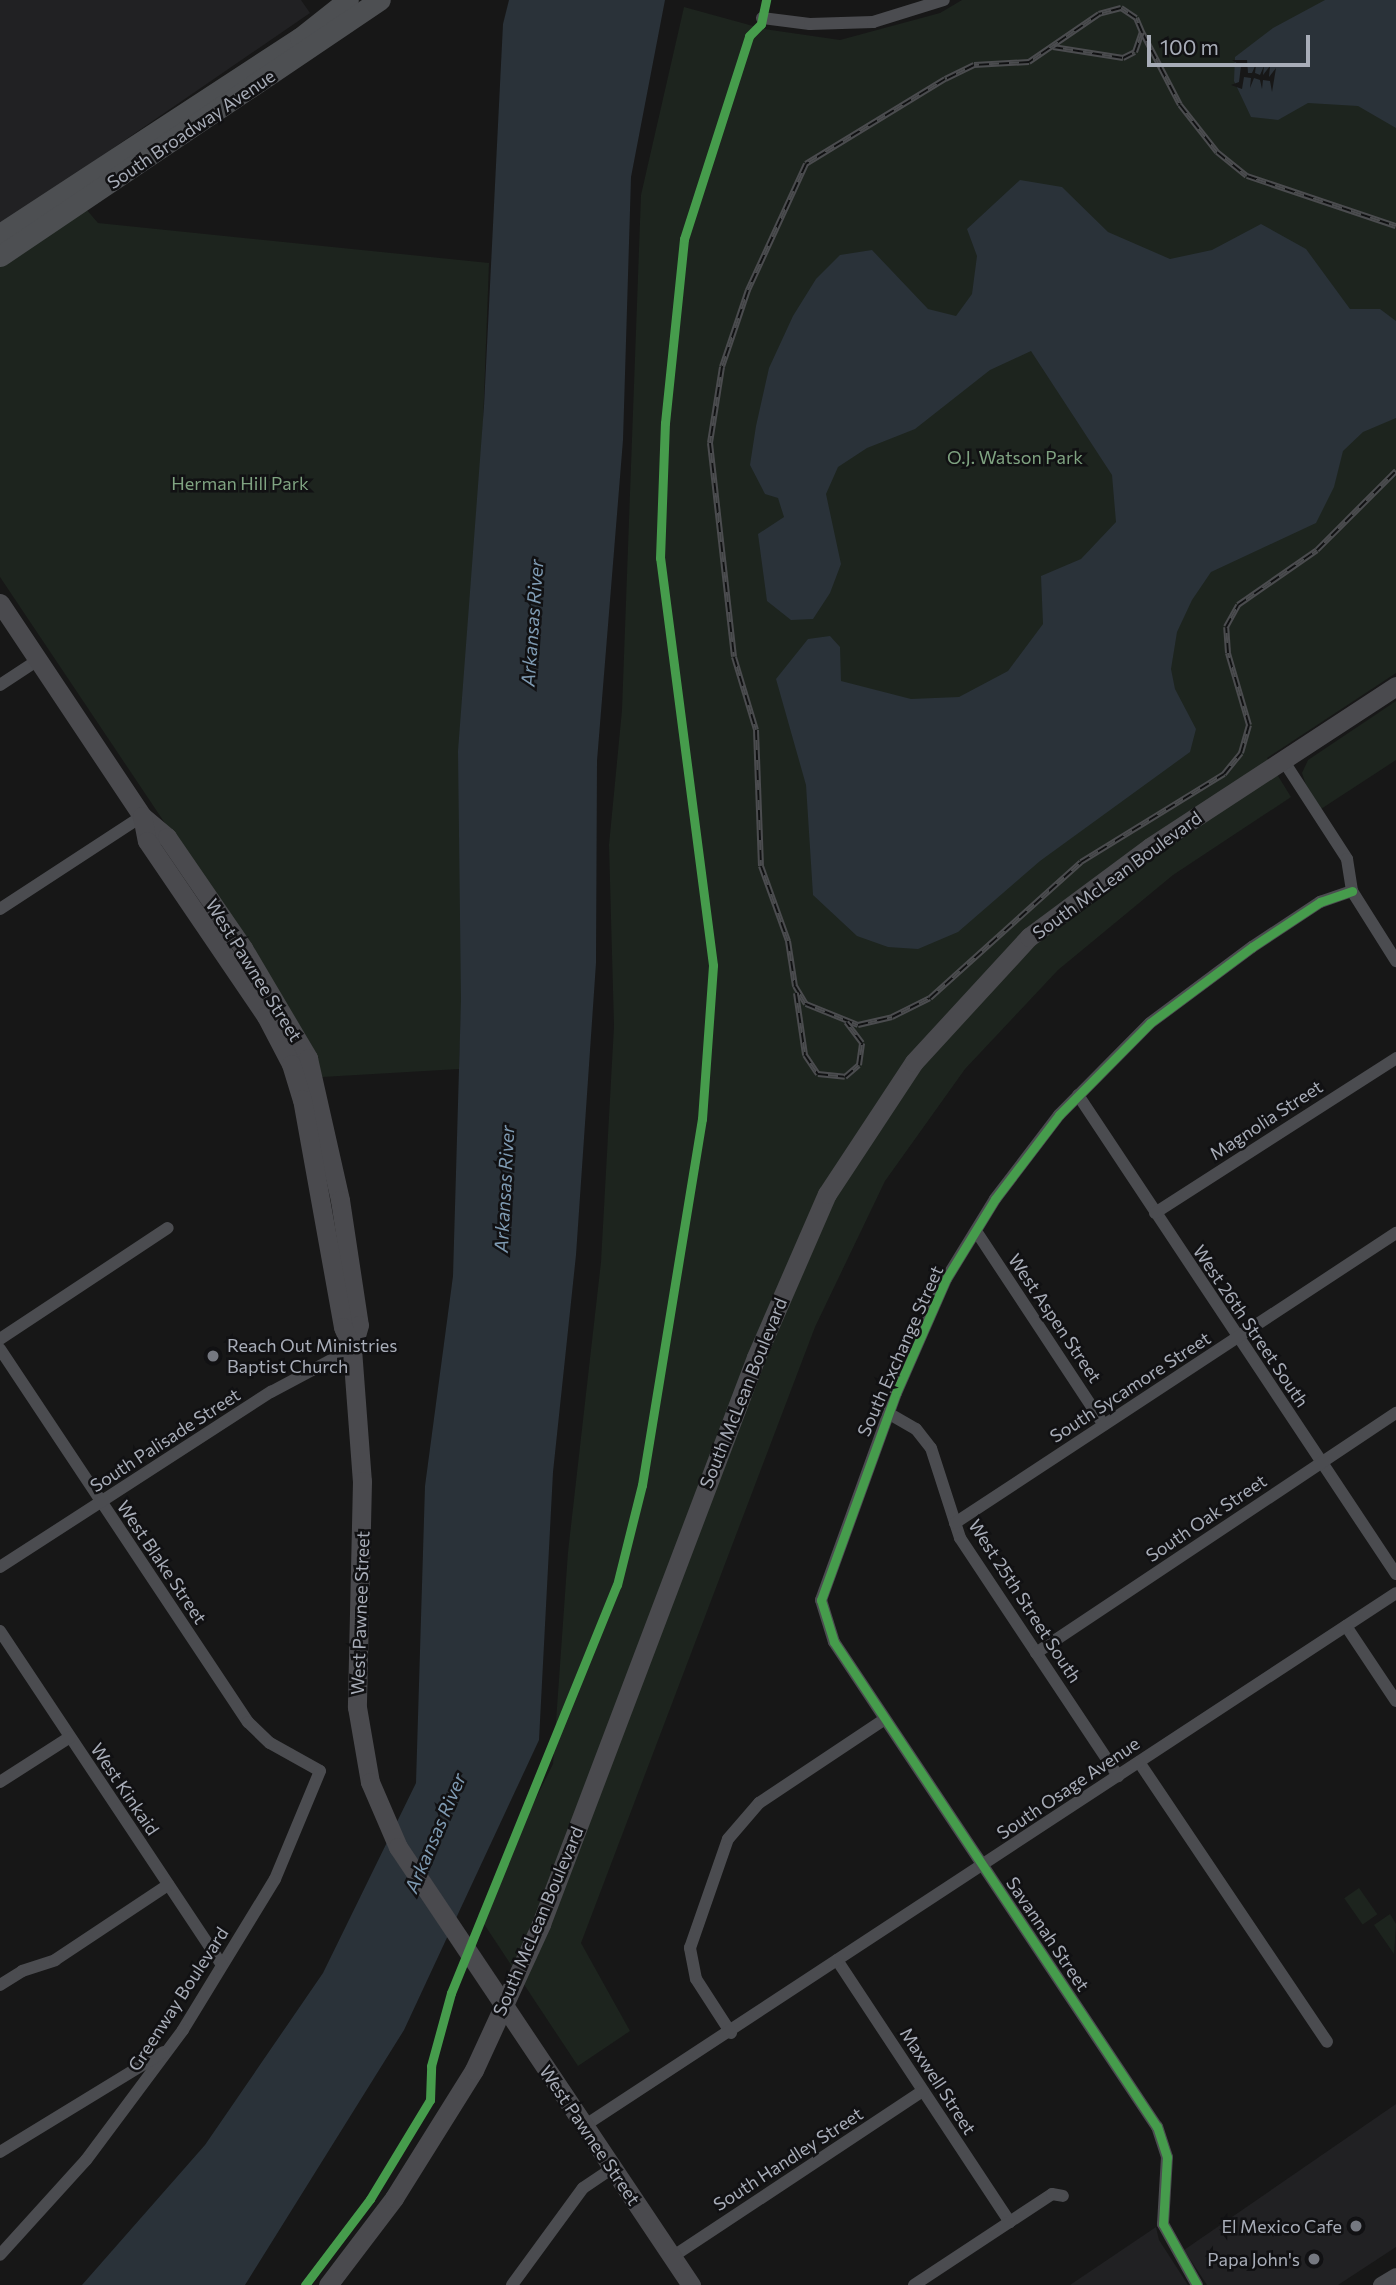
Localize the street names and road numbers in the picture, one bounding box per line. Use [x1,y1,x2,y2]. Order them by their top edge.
street label: South Broadway Avenue [103,65,279,193]
street label: South McLean Boulevard [1028,806,1206,944]
street label: West Pawnee Street [201,895,307,1045]
street label: Magnolia Street [1206,1075,1326,1165]
street label: West 26th Street South [1189,1241,1313,1411]
street label: West Aspen Street [1004,1249,1106,1387]
street label: South Exchange Street [853,1262,947,1440]
street label: South McLean Boulevard [695,1295,791,1491]
street label: South Sycamore Street [1046,1327,1214,1447]
street label: South Palisade Street [86,1383,244,1497]
street label: South Oak Street [1142,1470,1270,1566]
street label: West Blake Street [113,1496,211,1628]
street label: West 25th Street South [964,1515,1086,1687]
street label: West Pawnee Street [346,1531,374,1695]
street label: South Osage Avenue [993,1732,1143,1844]
street label: West Kinkaid [86,1739,164,1839]
street label: South McLean Boulevard [488,1823,588,2019]
street label: Savannah Street [1002,1873,1094,1995]
street label: Greenway Boulevard [123,1923,233,2075]
street label: Maxwell Street [895,2023,981,2139]
street label: West Pawnee Street [535,2061,645,2209]
street label: South Handley Street [709,2103,867,2215]

